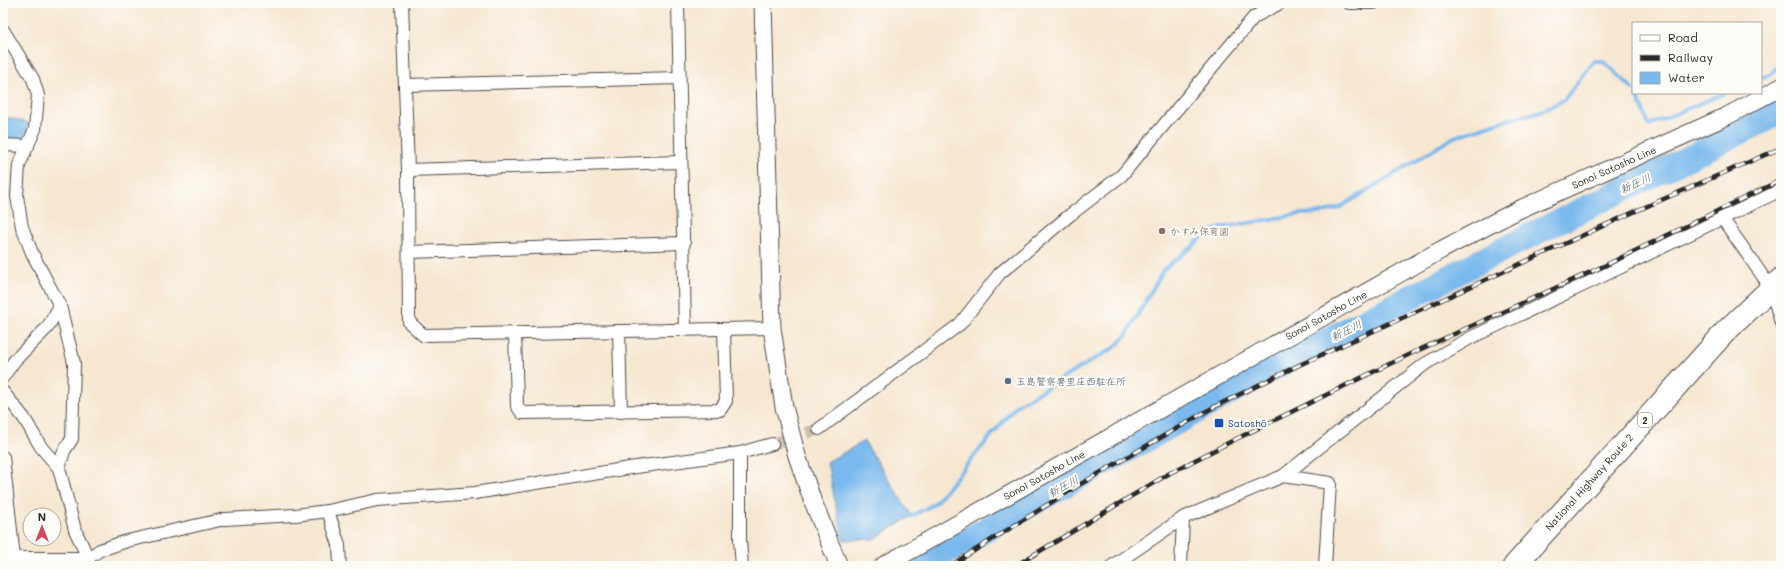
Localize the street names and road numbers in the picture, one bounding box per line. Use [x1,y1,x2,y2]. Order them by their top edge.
street label: Sonoi Satosho Line [1570,142,1658,192]
street label: Sonoi Satosho Line [1283,287,1369,343]
road number: 2 [1638,413,1652,427]
street label: National Highway Route 2 [1542,431,1636,533]
street label: Sonoi Satosho Line [1001,447,1087,503]

